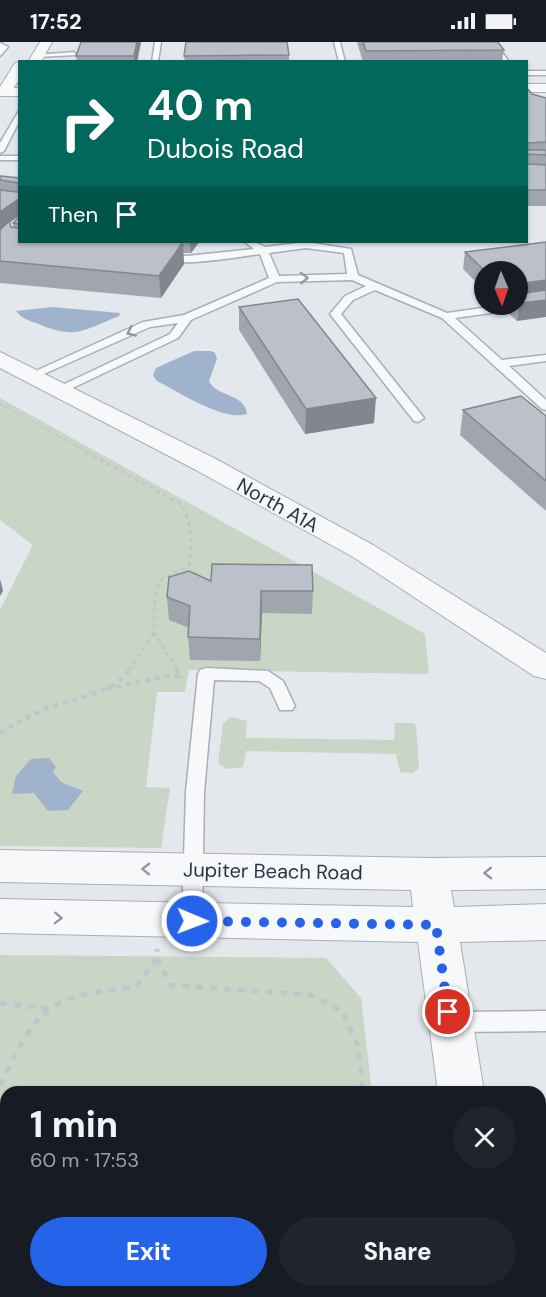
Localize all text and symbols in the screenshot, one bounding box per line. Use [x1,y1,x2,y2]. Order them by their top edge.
text: 17:52 [30,7,82,36]
text: 40 m [147,78,253,133]
icon: right [48,84,126,162]
text: Dubois Road [147,131,304,166]
icon: arrive [110,198,143,231]
text: Then [48,200,98,229]
north arrow [474,261,528,315]
map controls [474,261,528,315]
one-way arrow [299,272,308,285]
one-way arrow [126,324,137,336]
street label: North A1A [232,472,324,538]
street label: Jupiter Beach Road [183,856,363,886]
one-way arrow [141,863,150,875]
one-way arrow [483,867,492,880]
position arrow [160,889,224,953]
one-way arrow [54,912,63,924]
pin [422,986,473,1037]
icon: arrive [431,995,464,1028]
text: 1 min [30,1101,118,1148]
button: close [453,1106,516,1169]
text: 60 m · 17:53 [30,1147,139,1173]
button: Exit [30,1217,267,1286]
button: Share [279,1217,516,1286]

